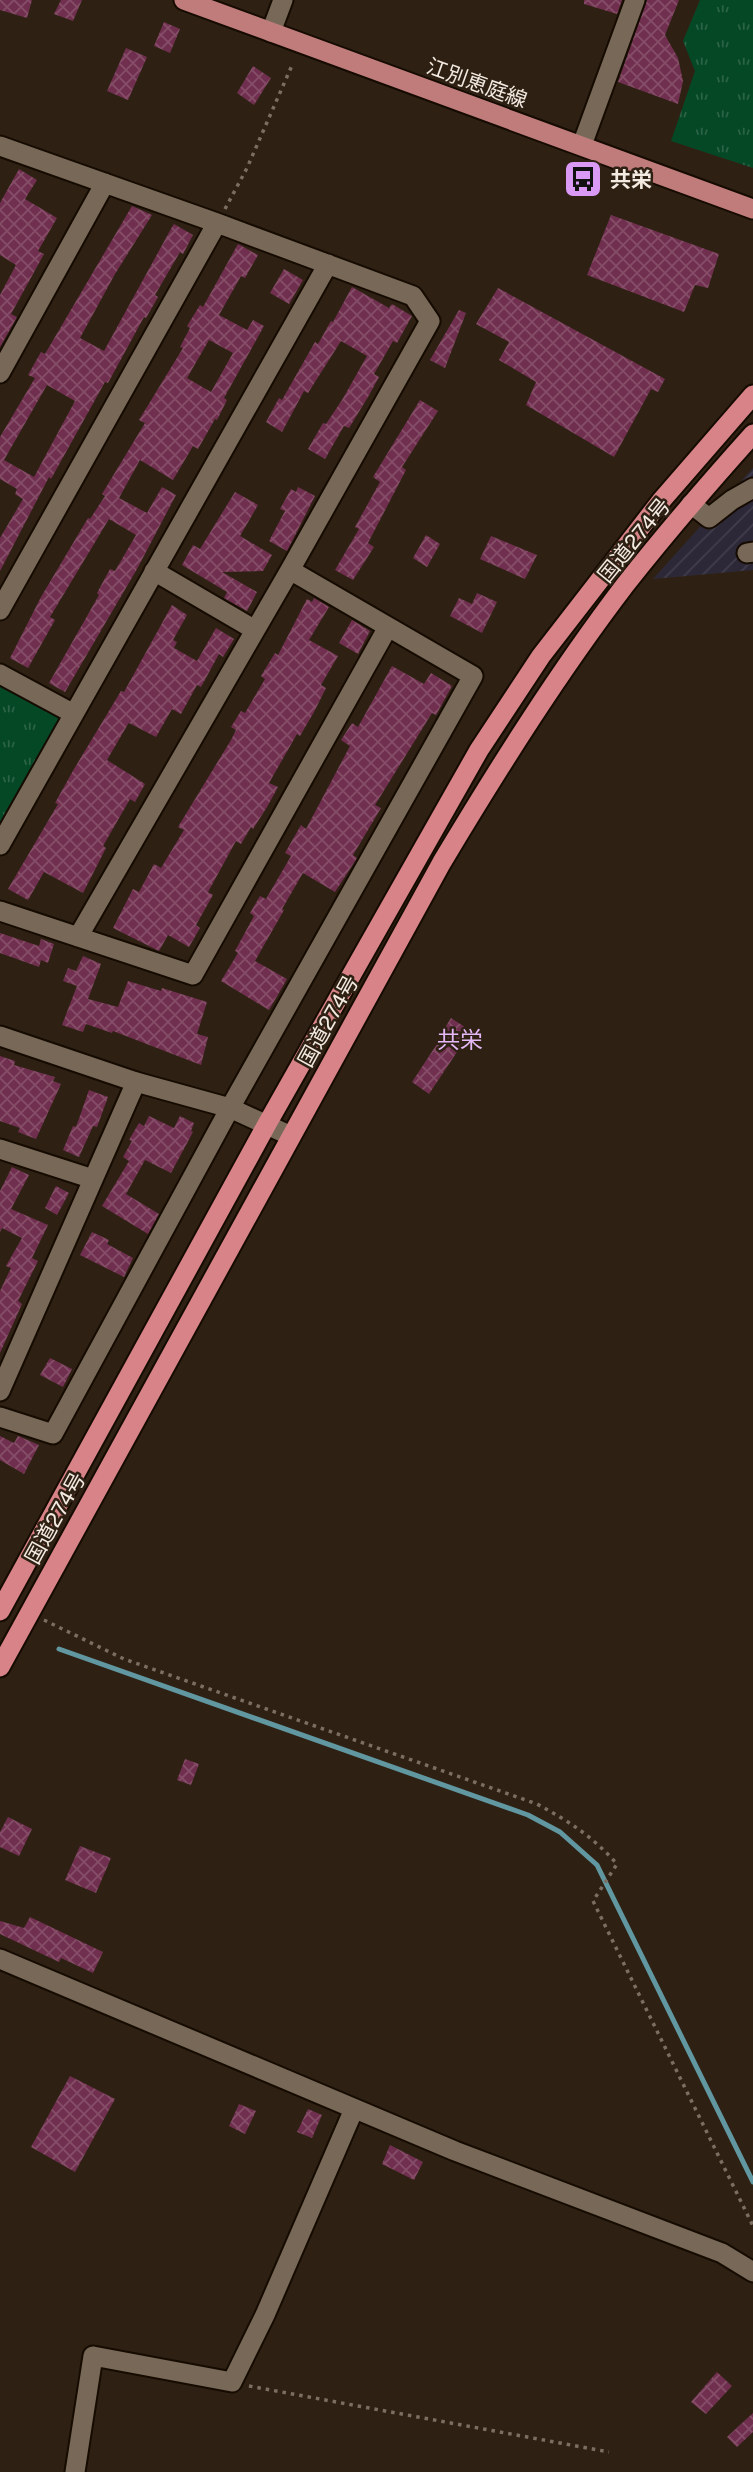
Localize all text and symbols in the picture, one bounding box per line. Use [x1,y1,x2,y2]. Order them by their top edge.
street label: 江別恵庭線 [423,53,531,113]
bus stop icon: 共栄 [562,158,604,200]
place label: 共栄 [610,167,652,192]
street label: 国道274号 [593,493,675,587]
street label: 国道274号 [293,971,363,1071]
district label: 共栄 [437,1026,483,1053]
street label: 国道274号 [20,1468,90,1568]

